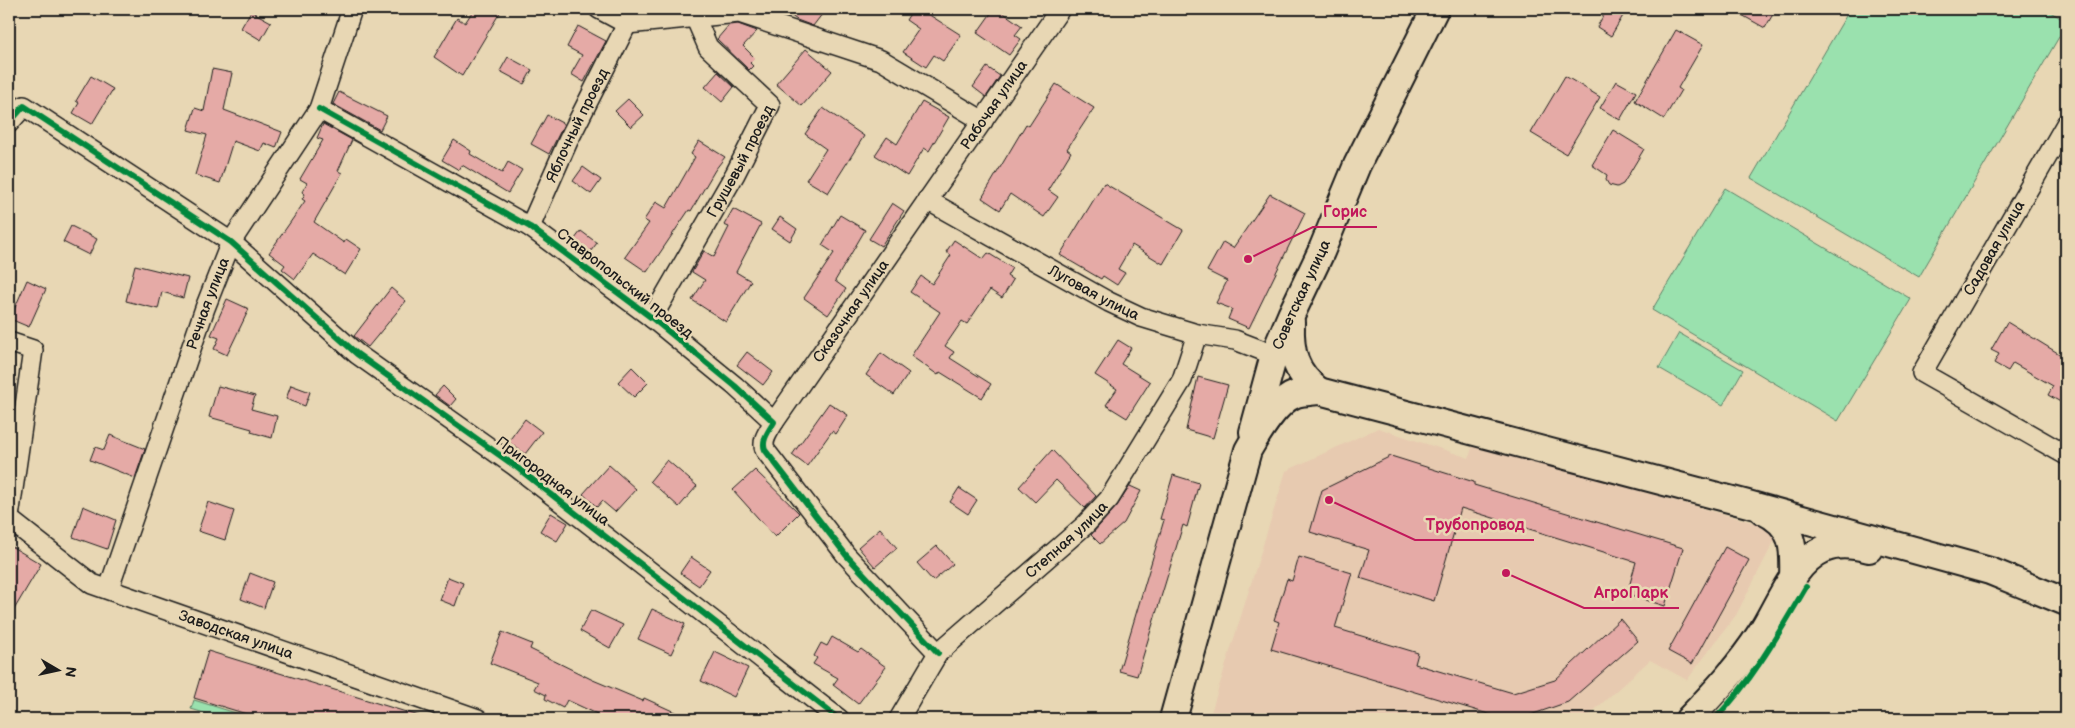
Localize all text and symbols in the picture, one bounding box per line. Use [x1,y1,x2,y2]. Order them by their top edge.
street label: Рабочая улица [956,56,1032,154]
street label: Яблочный проезд [542,65,613,186]
street label: Грушевый проезд [703,102,778,221]
callout: Горис [1313,196,1377,227]
street label: Садовая улица [1960,197,2029,299]
text: Горис [1323,203,1367,222]
street label: Ставропольский проезд [553,224,697,343]
street label: Советская улица [1268,237,1335,353]
street label: Речная улица [182,255,234,352]
street label: Сказочная улица [809,256,894,366]
street label: Луговая улица [1044,260,1142,325]
street label: Пригородная улица [492,432,613,530]
street label: Степная улица [1022,497,1112,583]
callout: Трубопровод [1415,509,1534,540]
text: Трубопровод [1425,516,1525,535]
callout: АгроПарк [1584,577,1679,608]
text: АгроПарк [1593,584,1668,603]
street label: Заводская улица [176,606,296,664]
north arrow [32,646,82,696]
text: N [61,665,80,678]

